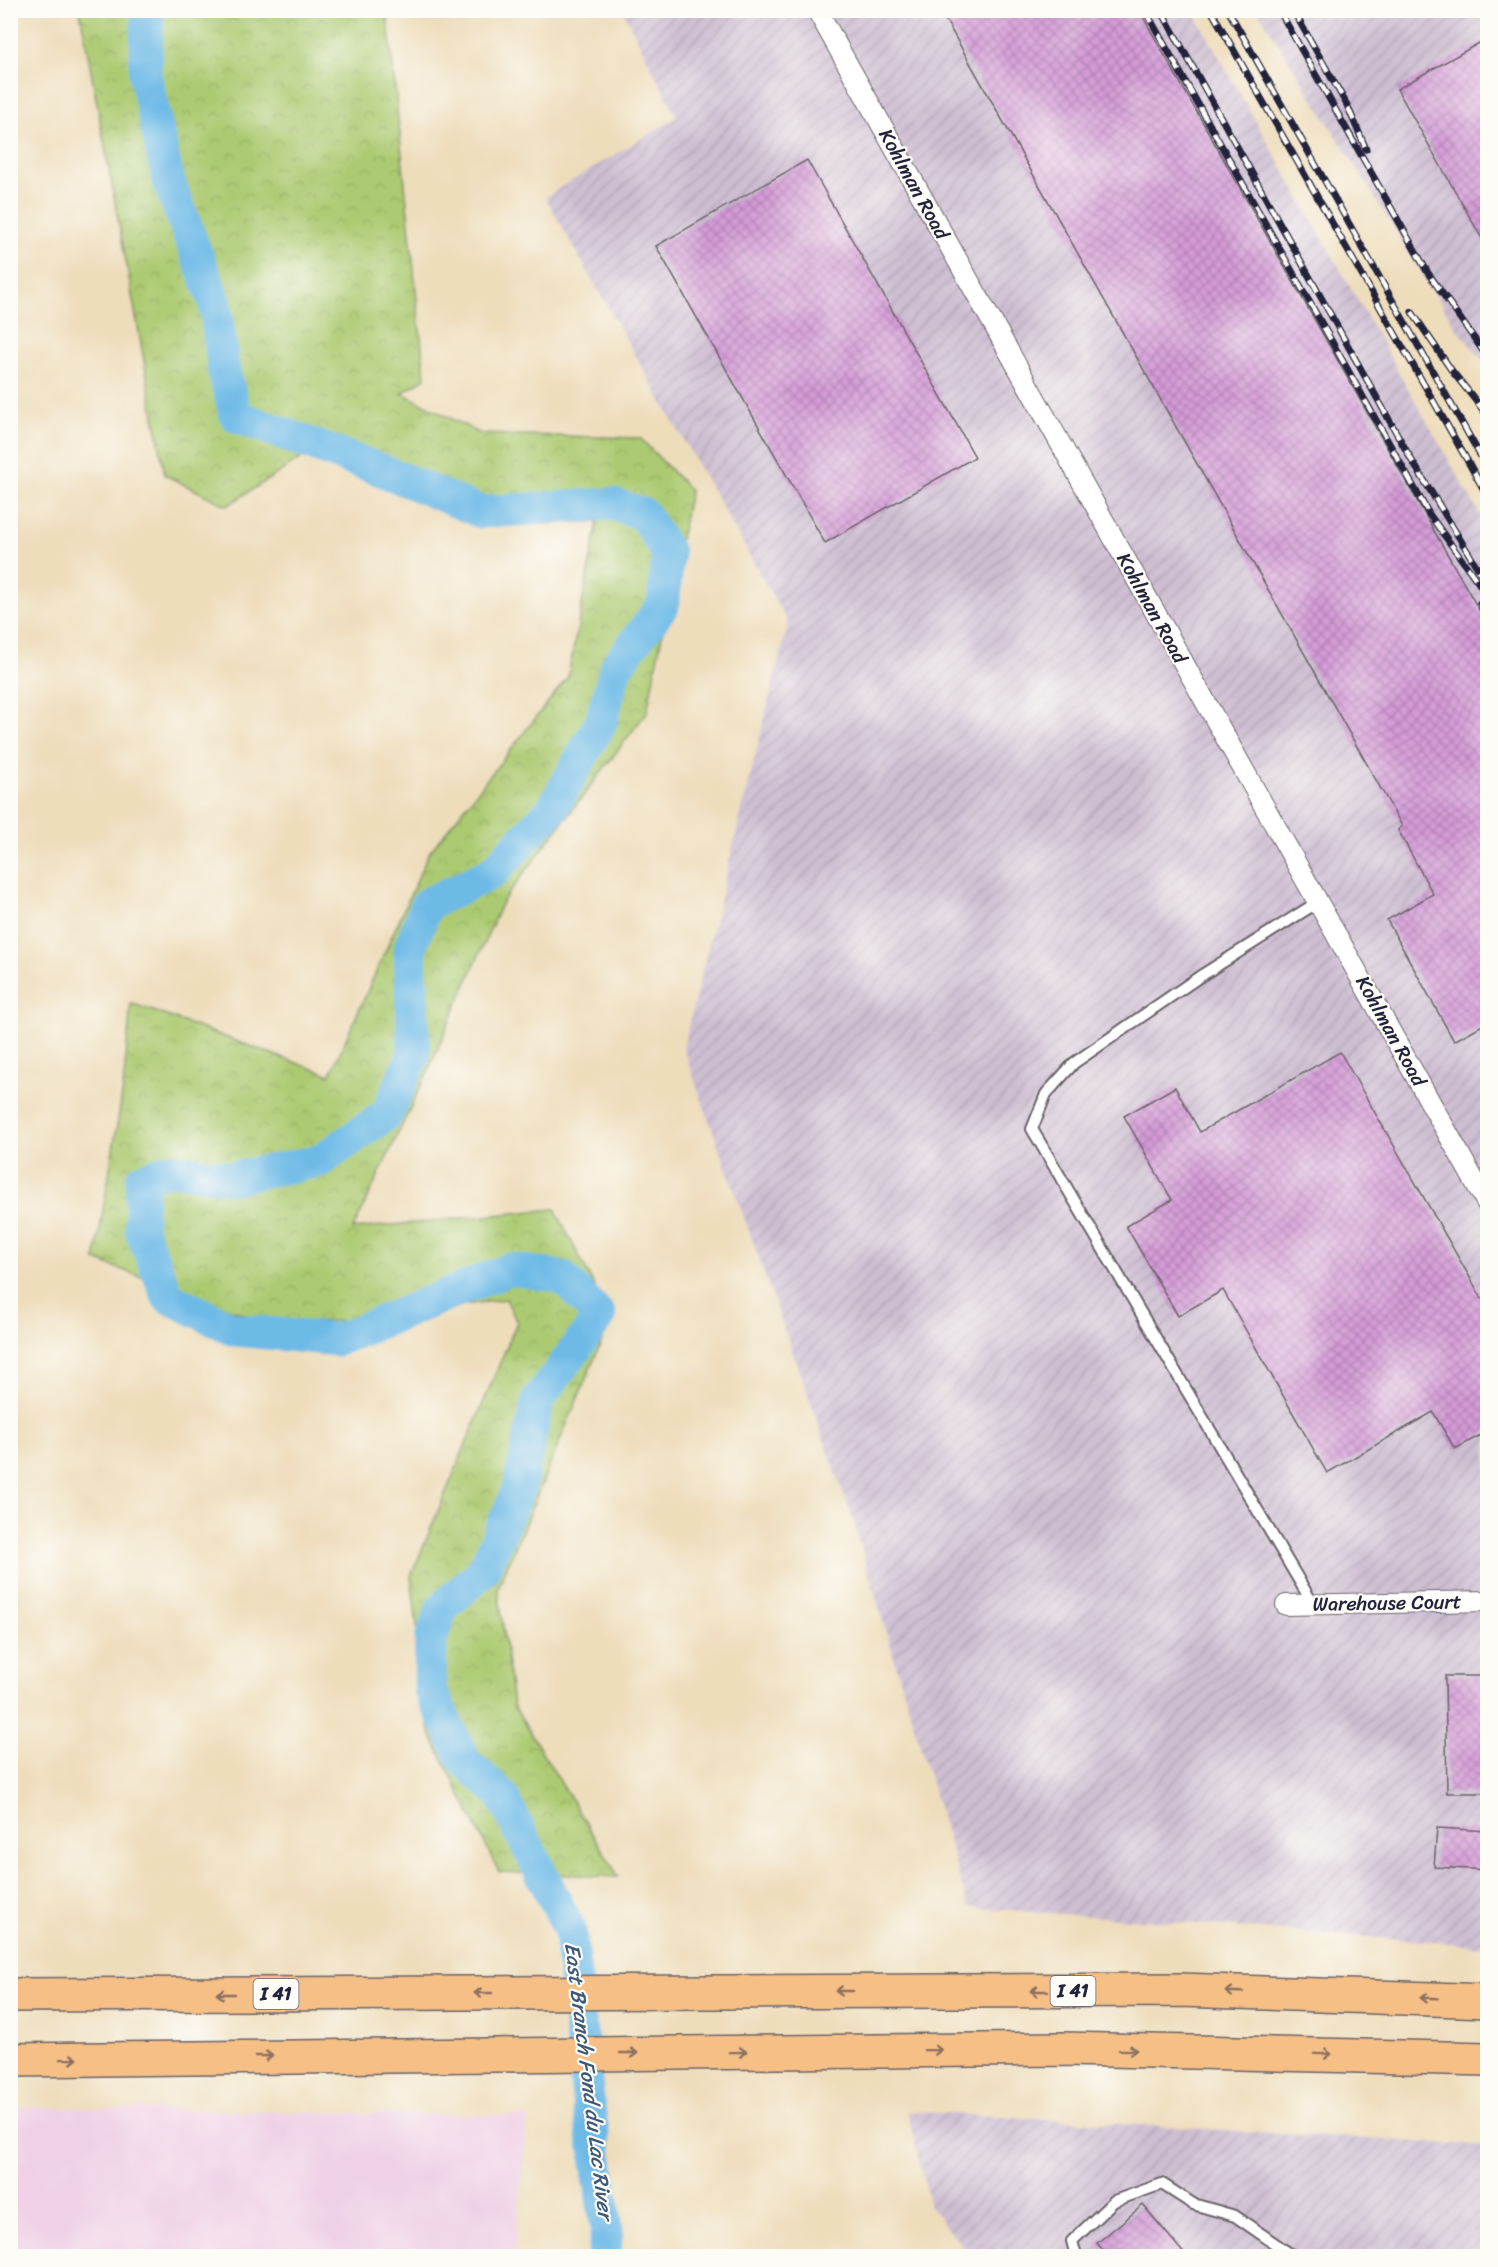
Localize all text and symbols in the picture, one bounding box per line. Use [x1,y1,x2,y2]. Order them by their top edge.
street label: Kohlman Road [869,122,960,247]
street label: Kohlman Road [1107,546,1198,671]
street label: Kohlman Road [1346,969,1437,1094]
street label: Warehouse Court [1312,1584,1462,1622]
water label: East Branch Fond du Lac River [553,1940,625,2225]
road number: I 41 [1050,1976,1096,2006]
road number: I 41 [254,1979,298,2009]
one-way arrow [1030,1985,1050,1997]
one-way arrow [835,1986,855,1997]
one-way arrow [1225,1986,1245,1997]
one-way arrow [474,1987,494,1999]
one-way arrow [216,1988,236,2000]
one-way arrow [1420,1992,1440,2003]
one-way arrow [923,2044,943,2056]
one-way arrow [1118,2045,1138,2056]
one-way arrow [728,2046,748,2058]
one-way arrow [619,2047,639,2059]
one-way arrow [1313,2049,1333,2060]
one-way arrow [253,2050,273,2062]
one-way arrow [58,2053,78,2065]

